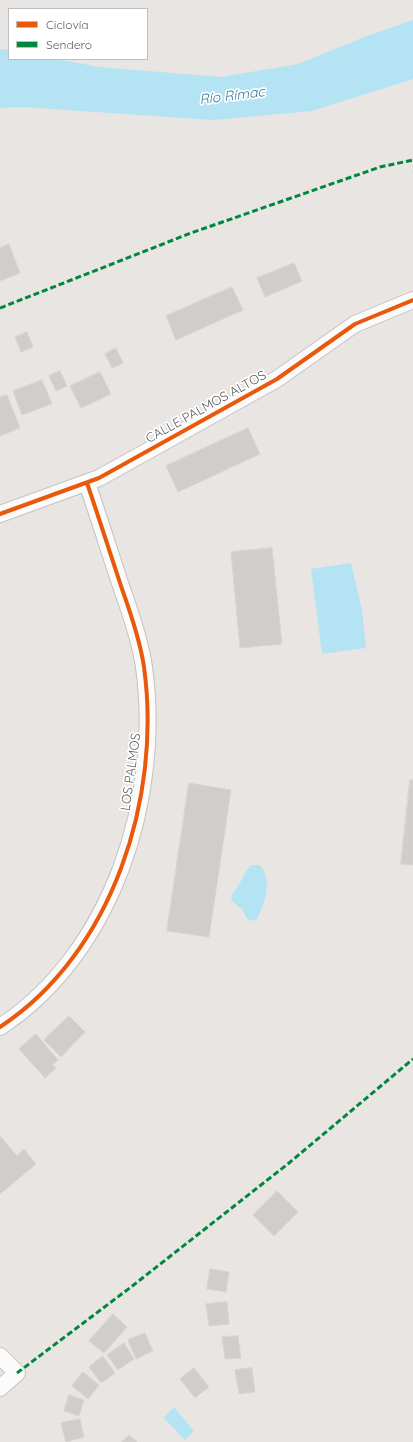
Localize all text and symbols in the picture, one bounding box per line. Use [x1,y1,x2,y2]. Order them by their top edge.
legend [8,8,148,60]
text: Ciclovía [46,17,89,32]
text: Sendero [46,37,92,52]
water label: Río Rímac [198,84,266,108]
street label: CALLE PALMOS ALTOS [143,367,269,447]
street label: LOS PALMOS [118,732,144,812]

